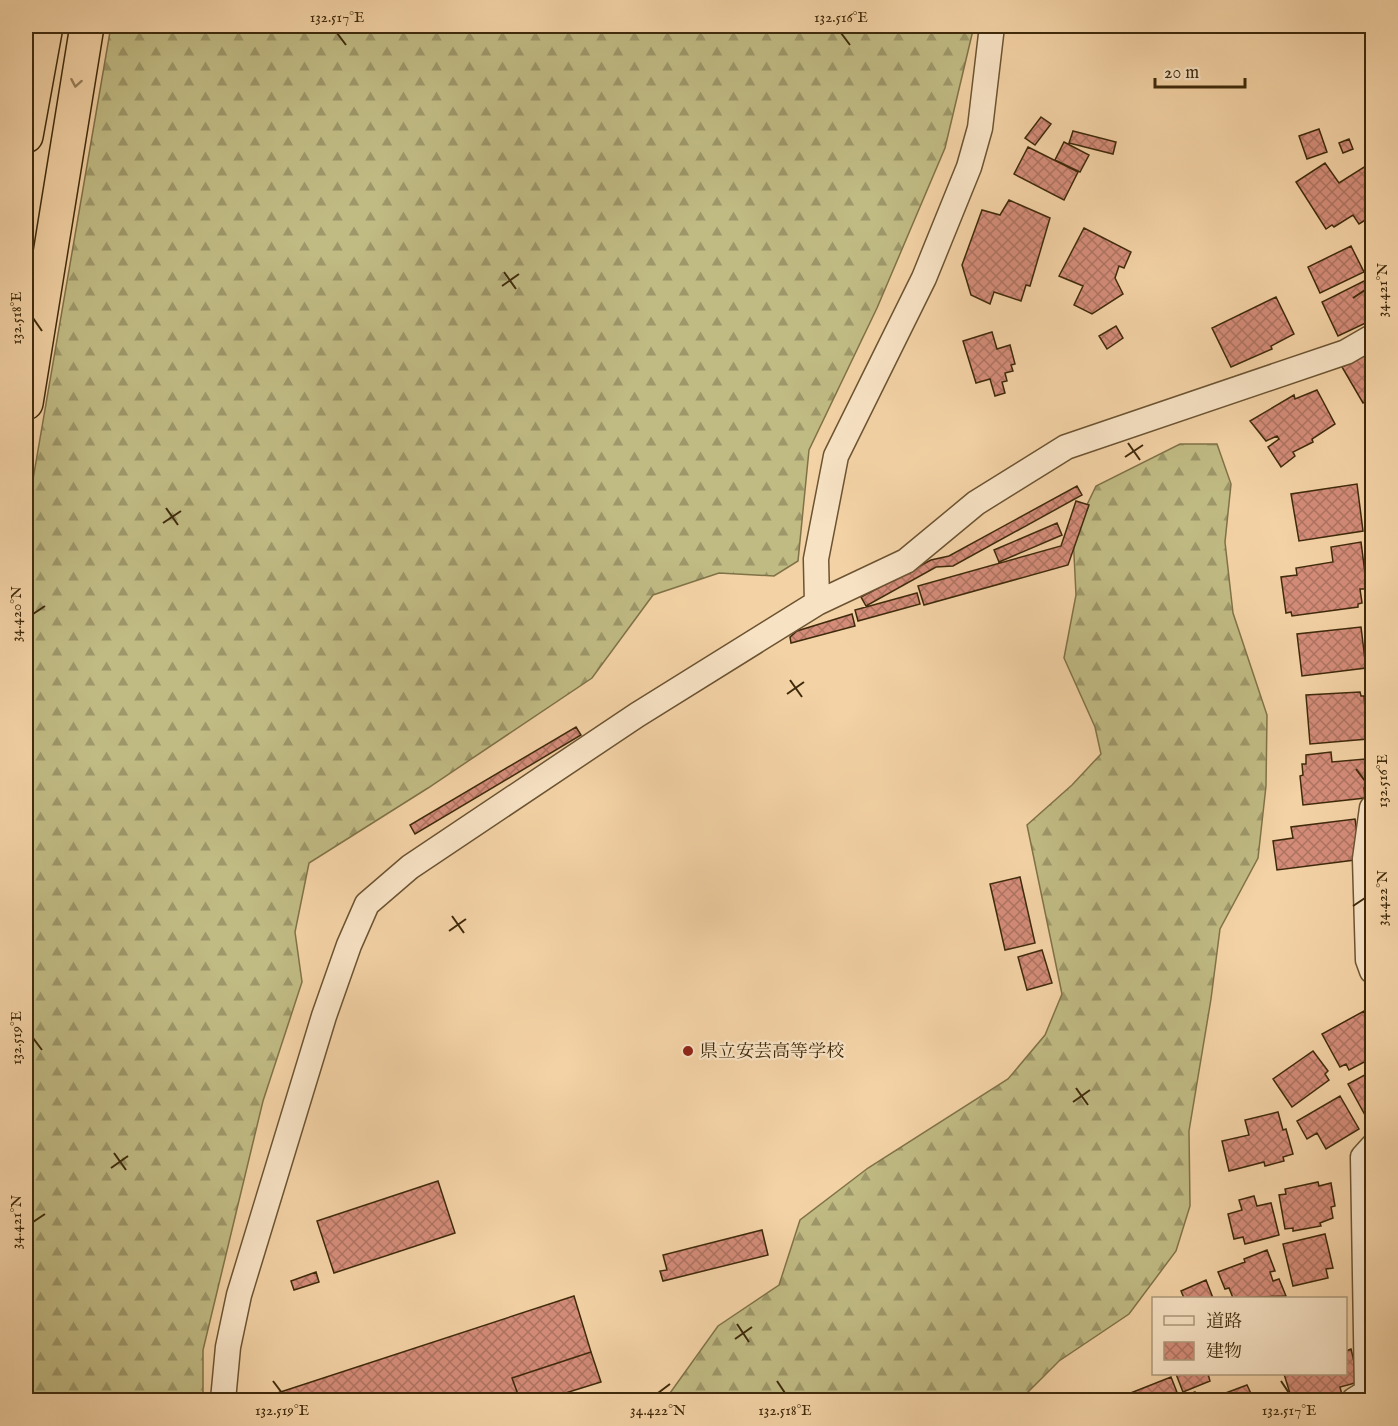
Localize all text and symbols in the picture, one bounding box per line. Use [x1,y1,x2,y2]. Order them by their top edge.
text: 132.517°E [310,8,364,27]
text: 132.516°E [814,8,868,27]
scale bar [1155,51,1245,89]
text: 20 m [1164,62,1199,85]
one-way arrow [70,78,83,88]
text: 34.421°N [1373,263,1392,317]
text: 132.518°E [7,291,26,345]
text: 34.420°N [7,586,26,642]
text: 132.516°E [1373,754,1392,808]
text: 34.422°N [1373,870,1392,926]
text: 132.519°E [7,1011,26,1065]
place label: 県立安芸高等学校 [700,1041,844,1064]
marker: 県立安芸高等学校 [681,1044,695,1058]
text: 34.421°N [7,1195,26,1249]
legend [1152,1297,1347,1375]
text: 道路 [1206,1311,1242,1334]
text: 建物 [1206,1341,1242,1364]
text: 132.519°E [255,1401,309,1420]
text: 34.422°N [630,1401,686,1420]
text: 132.518°E [758,1401,812,1420]
text: 132.517°E [1262,1401,1316,1420]

